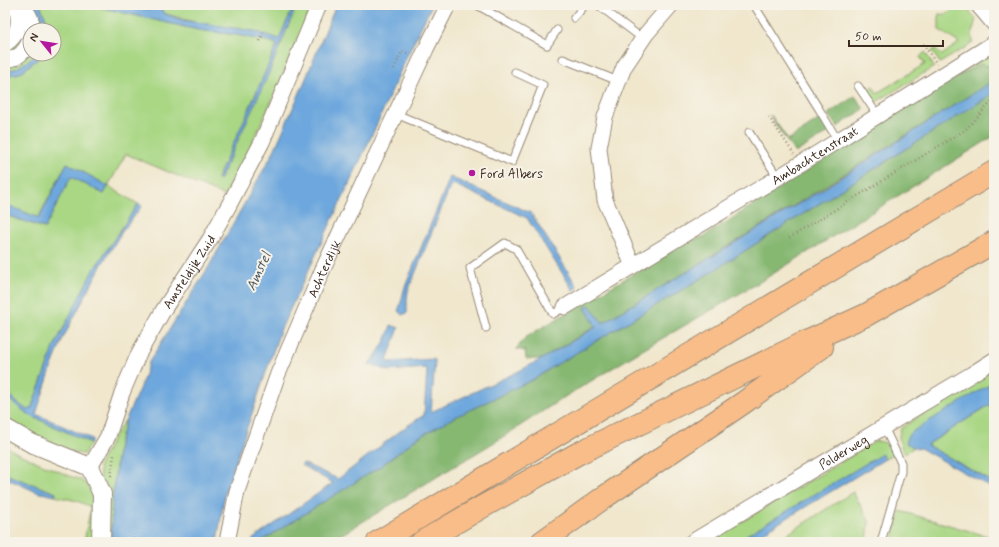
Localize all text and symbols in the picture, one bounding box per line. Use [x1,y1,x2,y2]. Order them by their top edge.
north arrow [22,22,62,62]
scale bar [849,22,943,48]
text: 50 m [855,29,882,45]
text: N [26,31,42,44]
street label: Ambachtenstraat [769,123,862,189]
place label: Ford Albers [480,166,543,183]
marker: Ford Albers [467,168,477,178]
street label: Amsteldijk Zuid [159,232,220,313]
street label: Achterdijk [305,237,346,301]
water label: Amstel [242,248,276,294]
street label: Polderweg [816,431,872,474]

